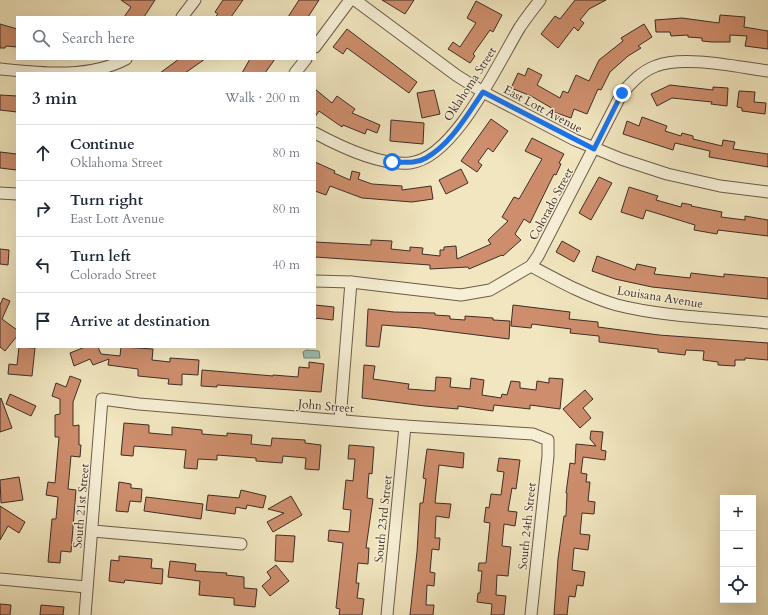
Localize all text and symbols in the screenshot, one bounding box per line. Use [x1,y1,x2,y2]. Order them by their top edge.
search box [16,16,316,60]
icon: search [30,27,52,49]
text: Search here [62,28,135,48]
street label: Oklahoma Street [440,44,500,124]
street label: East Lott Avenue [501,81,585,137]
route end [613,84,631,102]
text: 3 min [32,87,77,110]
text: Walk · 200 m [225,89,300,107]
text: Continue [70,134,135,154]
icon: ahead [32,142,54,164]
text: 80 m [272,144,300,162]
route start [383,153,401,171]
text: Oklahoma Street [70,154,163,172]
street label: Colorado Street [525,165,577,243]
text: Turn right [70,190,143,210]
icon: right [32,198,54,220]
text: 80 m [272,200,300,218]
text: East Lott Avenue [70,210,164,228]
text: Turn left [70,246,131,266]
icon: left [32,254,54,276]
text: 40 m [272,256,300,274]
text: Colorado Street [70,266,156,284]
street label: Louisana Avenue [616,282,704,312]
icon: arrive [32,310,54,332]
text: Arrive at destination [70,311,210,331]
street label: John Street [295,395,355,416]
street label: South 21st Street [69,463,93,549]
street label: South 23rd Street [370,474,396,564]
street label: South 24th Street [514,481,540,570]
map controls [720,495,756,603]
button: + [720,495,756,531]
button: − [720,531,756,567]
button: locate [720,567,756,603]

